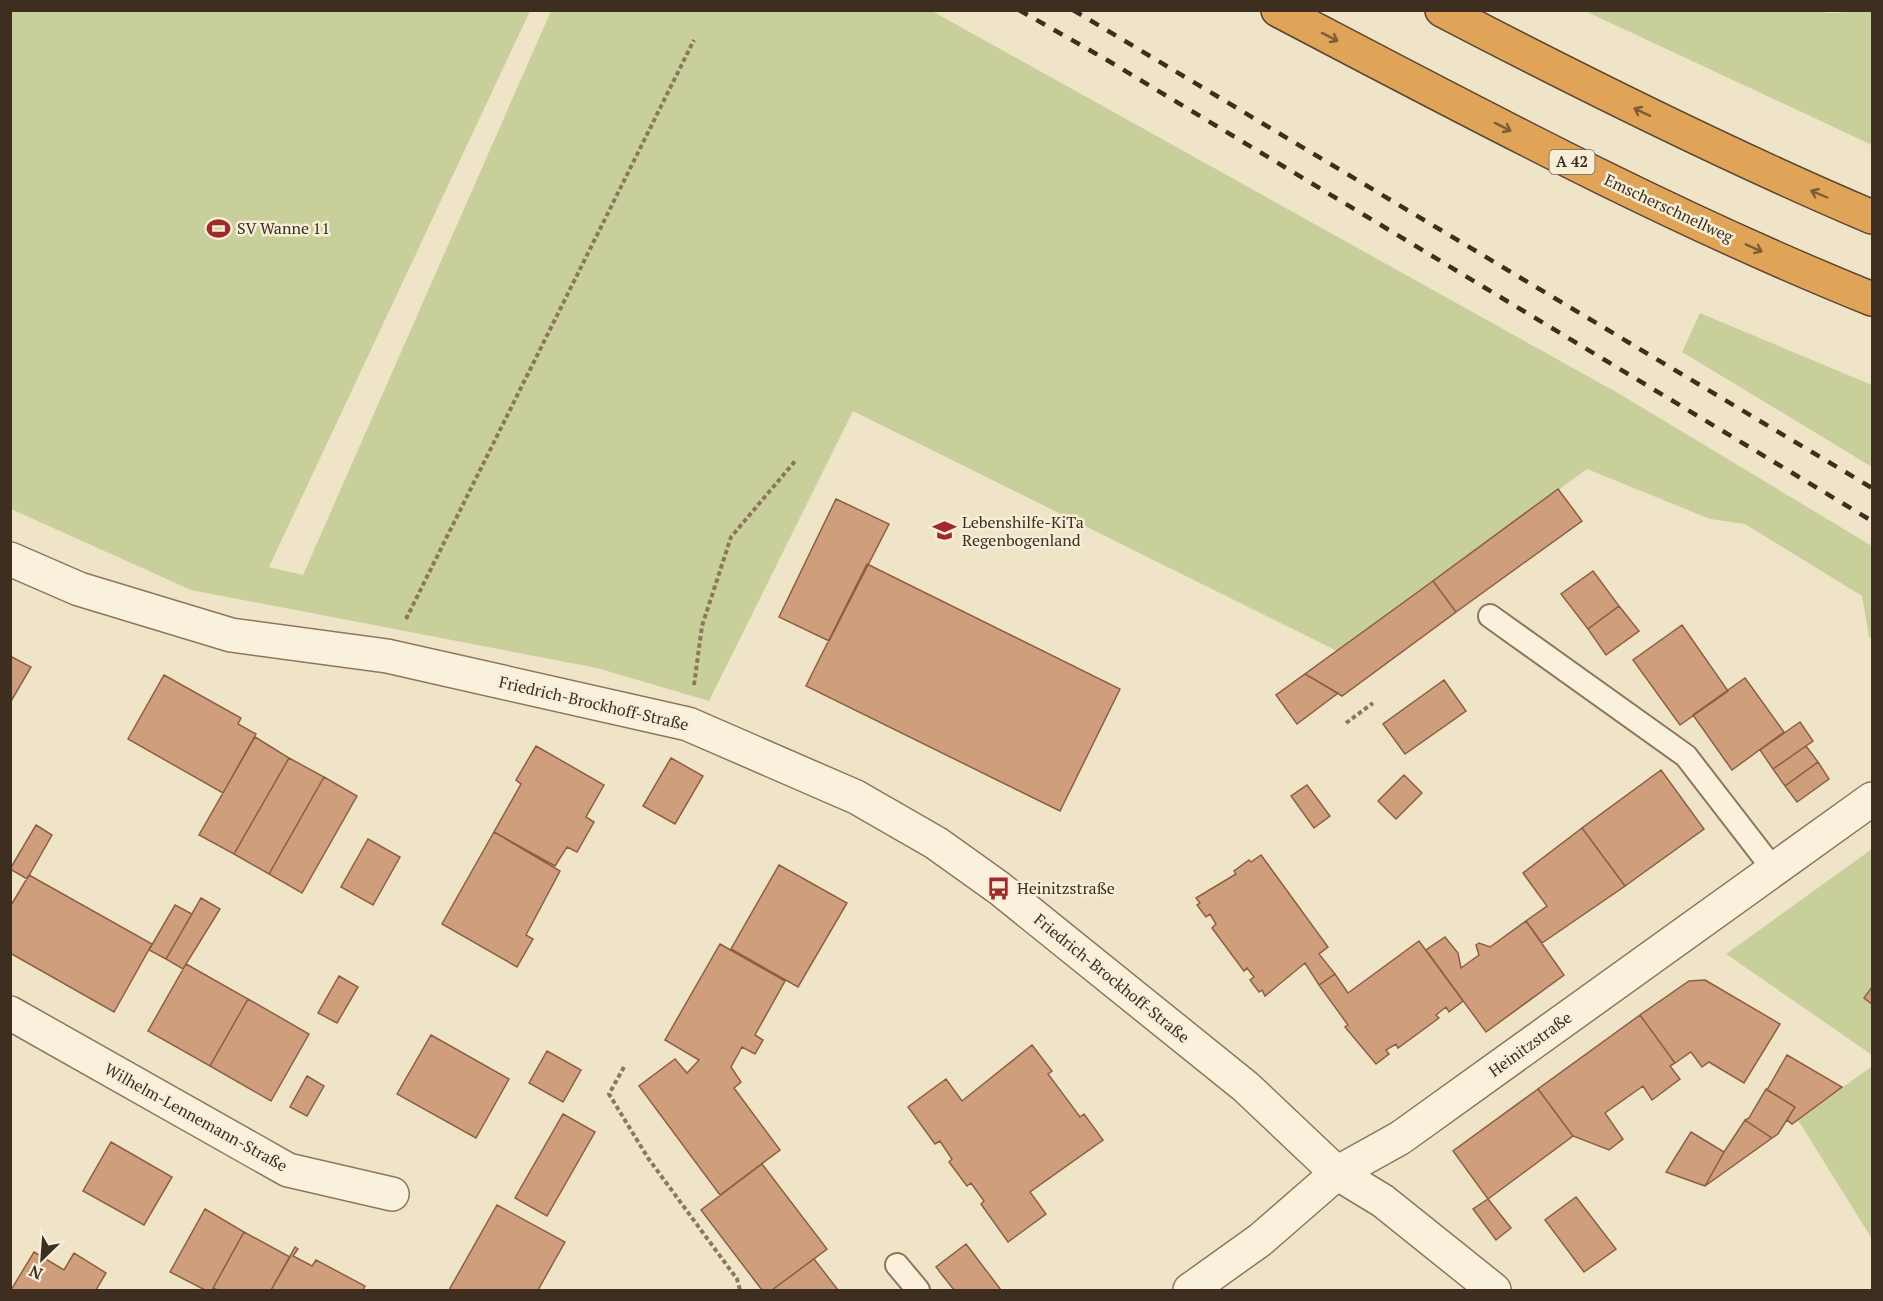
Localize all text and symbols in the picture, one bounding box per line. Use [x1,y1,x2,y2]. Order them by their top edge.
one-way arrow [1321,32,1339,44]
one-way arrow [1633,106,1651,118]
one-way arrow [1494,121,1511,133]
road number: A 42 [1550,150,1594,174]
street label: Emscherschnellweg [1601,168,1738,248]
one-way arrow [1810,188,1828,200]
sports icon: SV Wanne 11 [206,215,232,241]
place label: SV Wanne 11 [237,217,330,239]
one-way arrow [1745,243,1763,254]
place label: Lebenshilfe-KiTa Regenbogenland [962,511,1084,551]
school or university icon: Lebenshilfe-KiTa Regenbogenland [931,518,957,544]
street label: Friedrich-Brockhoff-Straße [497,670,691,736]
bus stop icon: Heinitzstraße [986,875,1012,901]
place label: Heinitzstraße [1017,877,1115,899]
street label: Friedrich-Brockhoff-Straße [1030,908,1194,1048]
street label: Heinitzstraße [1484,1006,1576,1082]
street label: Wilhelm-Lennemann-Straße [101,1057,291,1177]
north arrow [12,1229,72,1289]
text: N [26,1260,46,1285]

